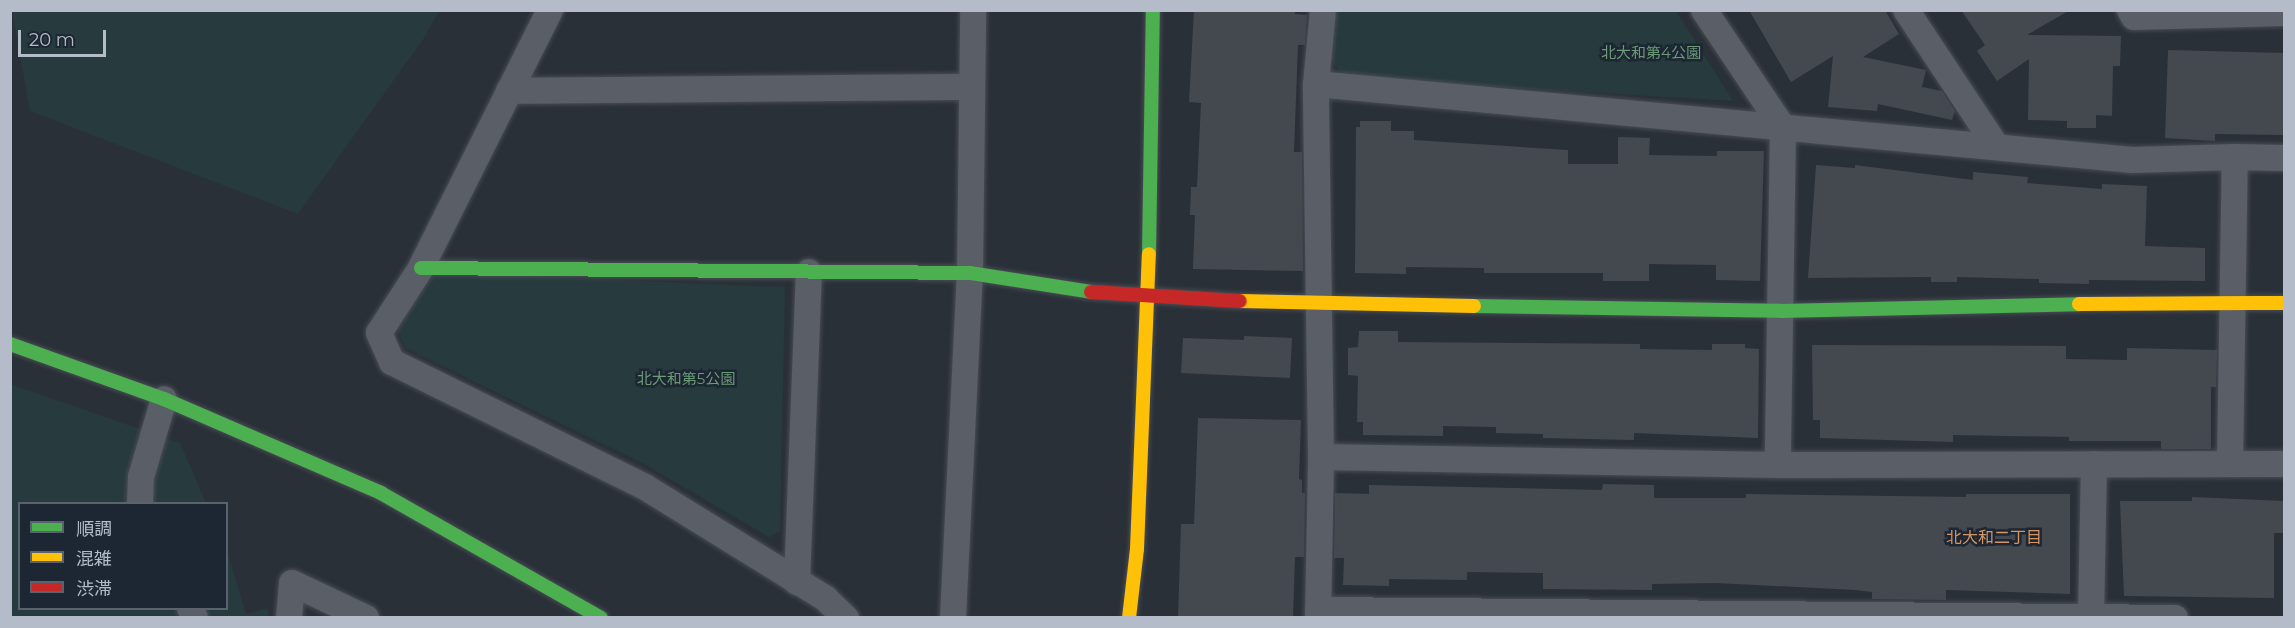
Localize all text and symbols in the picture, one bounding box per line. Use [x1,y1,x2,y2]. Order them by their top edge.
scale bar [21,18,110,56]
text: 20 m [29,29,75,51]
park label: 北大和第4公園 [1601,44,1701,62]
park label: 北大和第5公園 [637,370,735,388]
legend [18,502,228,610]
text: 順調 [76,518,112,540]
district label: 北大和二丁目 [1946,528,2042,548]
text: 混雑 [76,548,112,570]
text: 渋滞 [76,578,112,600]

